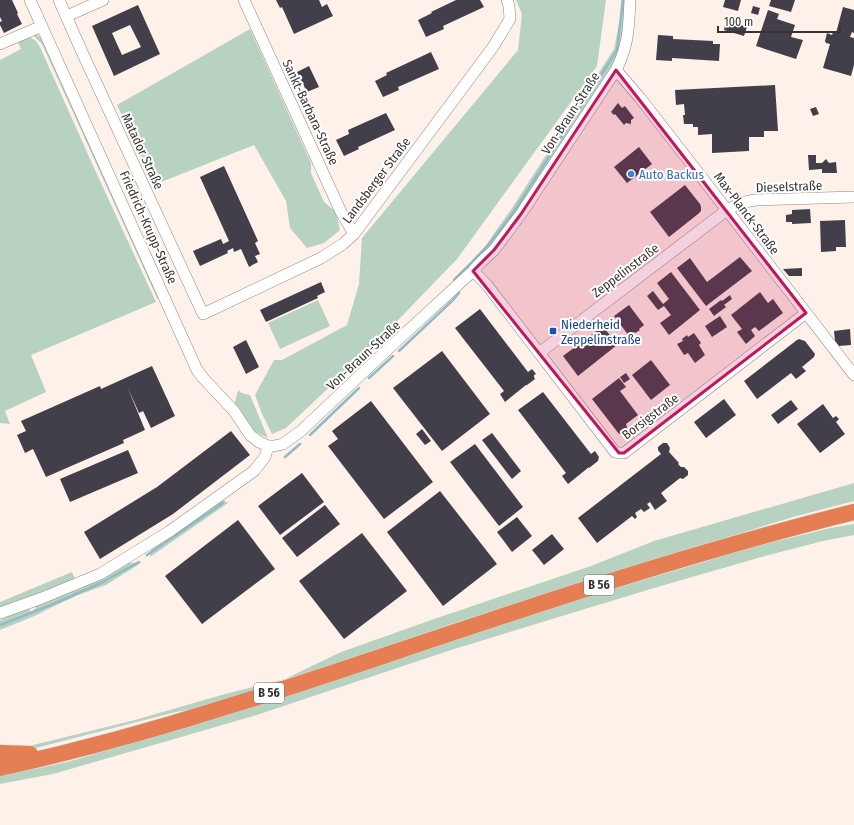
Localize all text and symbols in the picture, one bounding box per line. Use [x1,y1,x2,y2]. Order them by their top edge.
scale bar [718,8,840,34]
text: 100 m [724,15,753,29]
street label: Sankt-Barbara-Straße [280,57,342,167]
street label: Von-Braun-Straße [538,69,603,157]
street label: Matador Straße [118,111,167,192]
street label: Landsberger Straße [339,134,414,226]
place label: Auto Backus [639,167,704,182]
street label: Friedrich-Krupp-Straße [117,168,180,286]
marker: Auto Backus [626,169,636,179]
street label: Max-Planck-Straße [711,169,782,257]
street label: Dieselstraße [756,178,822,195]
street label: Zeppelinstraße [589,240,662,300]
place label: Niederheid Zeppelinstraße [561,317,641,347]
street label: Von-Braun-Straße [324,318,403,393]
marker: Niederheid Zeppelinstraße [548,326,558,336]
street label: Borsigstraße [619,390,682,443]
road number: B 56 [584,575,614,595]
road number: B 56 [254,683,284,703]

